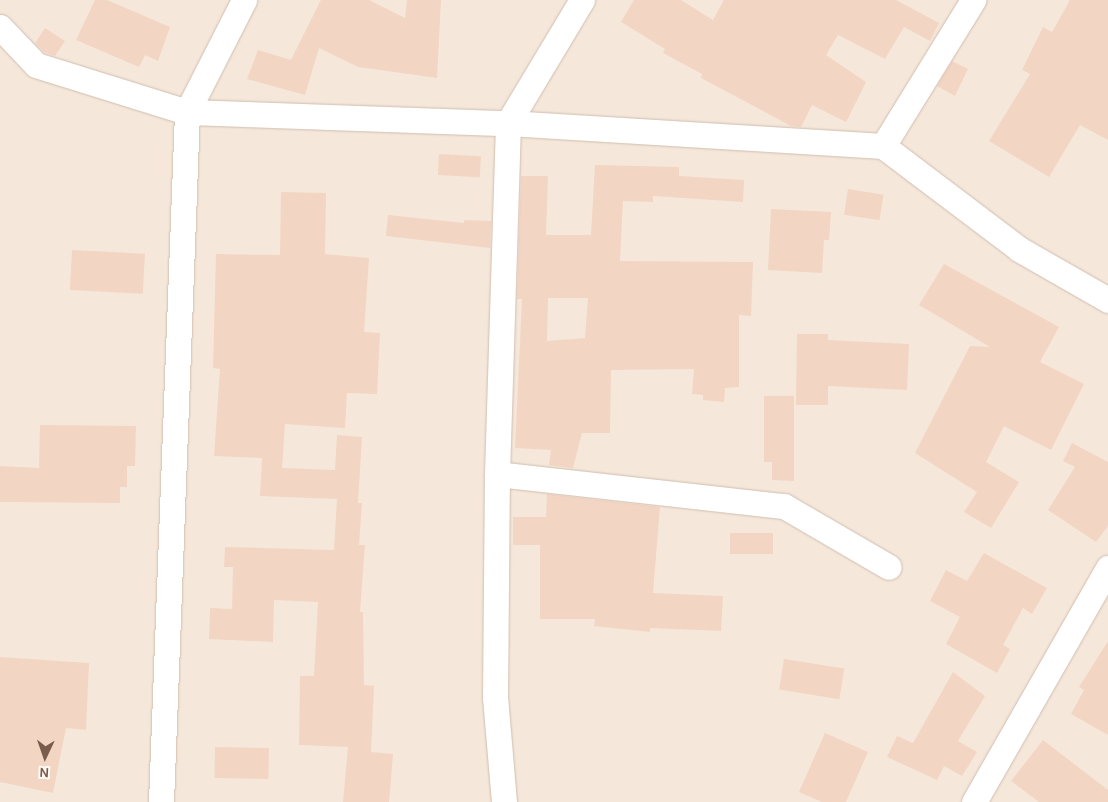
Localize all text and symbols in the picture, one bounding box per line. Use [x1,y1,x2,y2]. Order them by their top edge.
north arrow [20,732,70,782]
text: N [39,764,50,781]

